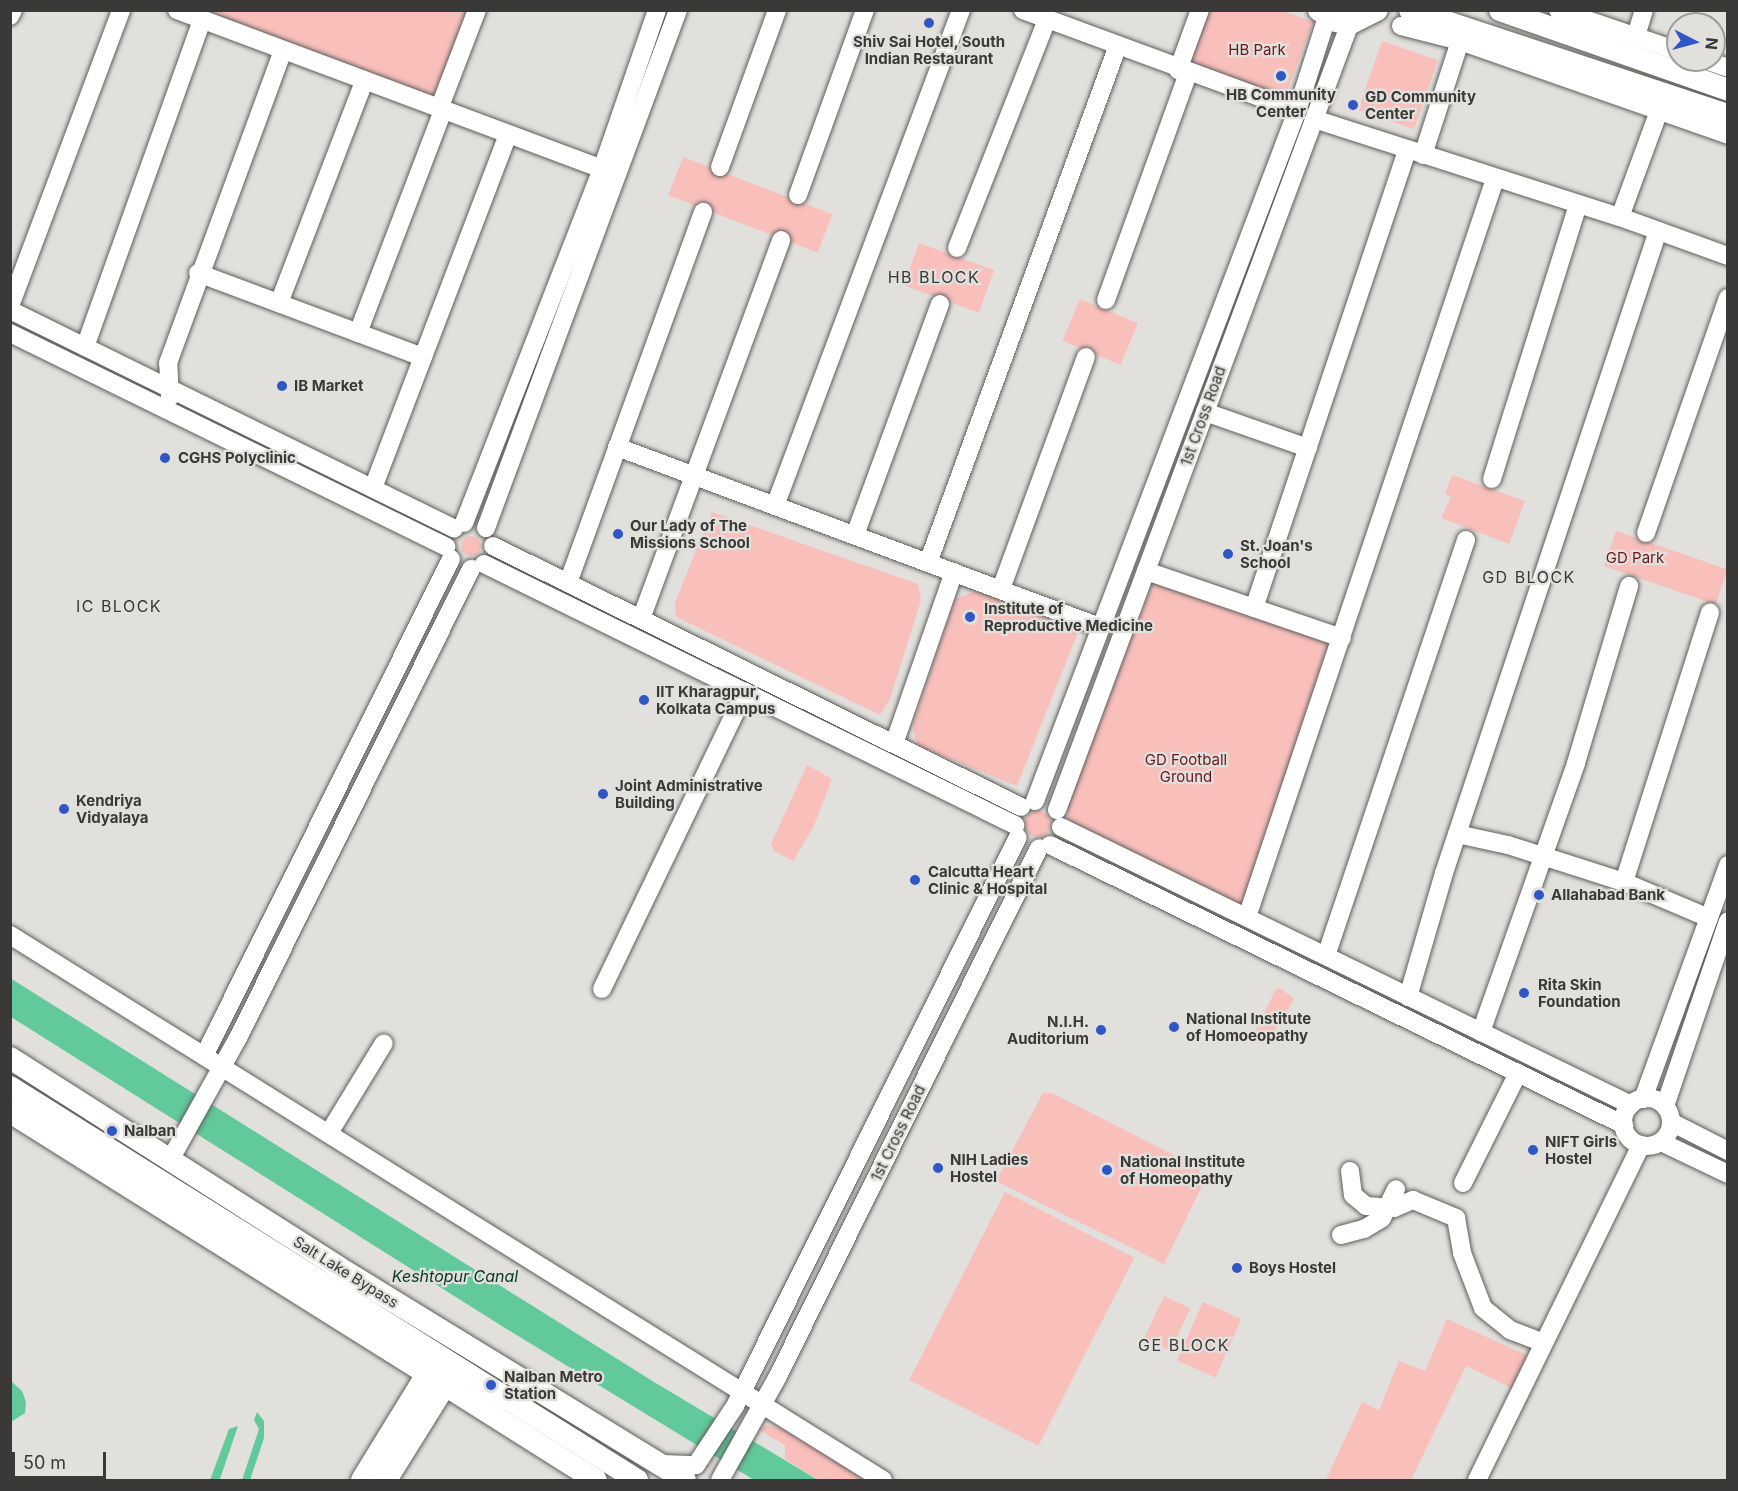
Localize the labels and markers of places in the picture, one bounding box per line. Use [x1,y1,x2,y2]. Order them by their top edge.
marker: Shiv Sai Hotel, South Indian Restaurant [922,16,936,30]
place label: Shiv Sai Hotel, South Indian Restaurant [853,32,1005,67]
marker: HB Community Center [1274,69,1288,83]
place label: HB Community Center [1226,85,1336,120]
place label: GD Community Center [1365,87,1476,122]
marker: GD Community Center [1346,98,1360,112]
place label: IB Market [294,377,364,395]
marker: IB Market [275,379,289,393]
marker: CGHS Polyclinic [156,449,174,467]
place label: CGHS Polyclinic [178,449,296,467]
place label: Our Lady of The Missions School [630,516,750,551]
marker: Our Lady of The Missions School [611,527,625,541]
place label: St. Joan's School [1240,536,1313,571]
marker: St. Joan's School [1221,547,1235,561]
place label: Institute of Reproductive Medicine [984,599,1153,634]
marker: Institute of Reproductive Medicine [961,608,979,626]
place label: IIT Kharagpur, Kolkata Campus [656,682,775,717]
marker: IIT Kharagpur, Kolkata Campus [637,693,651,707]
place label: Joint Administrative Building [615,776,763,811]
marker: Joint Administrative Building [596,787,610,801]
place label: Kendriya Vidyalaya [76,791,149,826]
marker: Kendriya Vidyalaya [57,802,71,816]
place label: Calcutta Heart Clinic & Hospital [928,862,1047,897]
marker: Calcutta Heart Clinic & Hospital [906,871,924,889]
place label: Allahabad Bank [1551,886,1665,904]
marker: Allahabad Bank [1532,888,1546,902]
place label: Rita Skin Foundation [1538,975,1621,1010]
marker: Rita Skin Foundation [1515,984,1533,1002]
place label: National Institute of Homoeopathy [1186,1009,1311,1044]
place label: N.I.H. Auditorium [1007,1012,1089,1047]
marker: National Institute of Homoeopathy [1167,1020,1181,1034]
marker: N.I.H. Auditorium [1094,1023,1108,1037]
place label: Nalban [124,1122,176,1140]
marker: Nalban [105,1124,119,1138]
place label: NIFT Girls Hostel [1545,1132,1617,1167]
marker: NIFT Girls Hostel [1526,1143,1540,1157]
place label: NIH Ladies Hostel [950,1150,1028,1185]
place label: National Institute of Homeopathy [1120,1152,1245,1187]
marker: NIH Ladies Hostel [931,1161,945,1175]
marker: National Institute of Homeopathy [1098,1161,1116,1179]
place label: Boys Hostel [1249,1259,1336,1277]
marker: Boys Hostel [1230,1261,1244,1275]
place label: Nalban Metro Station [504,1367,603,1402]
marker: Nalban Metro Station [482,1376,500,1394]

